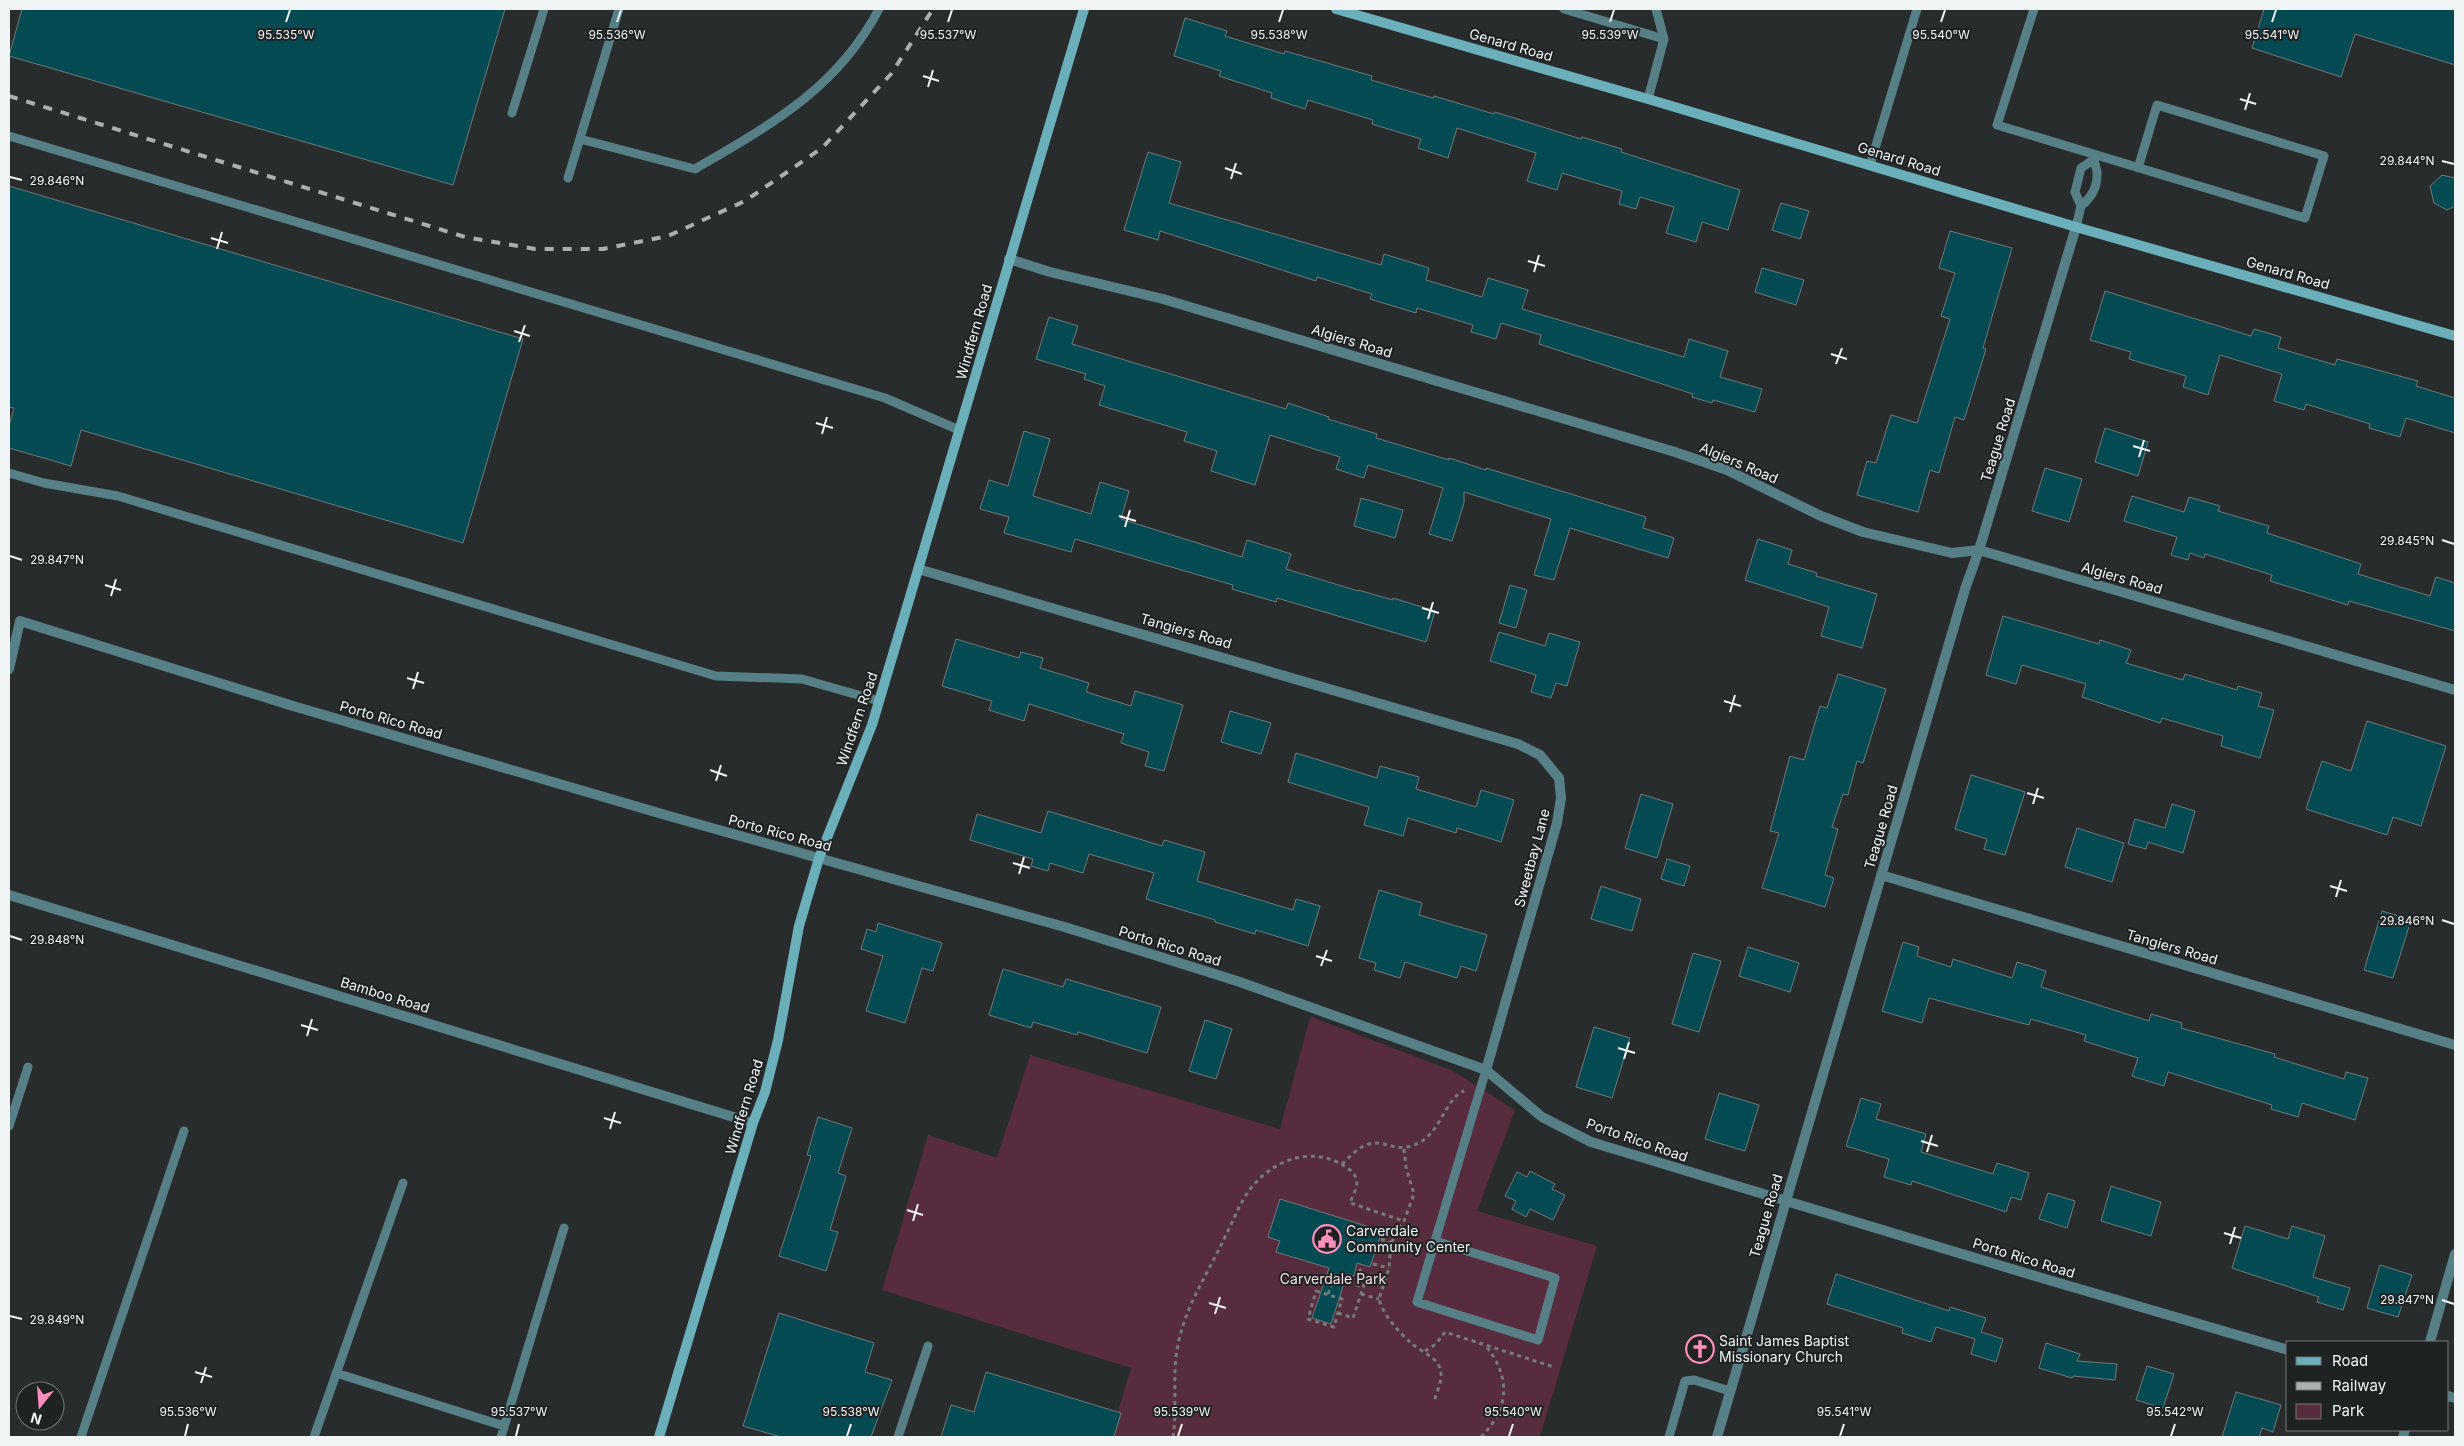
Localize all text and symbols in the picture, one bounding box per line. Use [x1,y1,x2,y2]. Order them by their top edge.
street label: Genard Road [1467,24,1555,65]
text: 95.535°W [258,27,315,42]
text: 95.536°W [588,27,646,42]
text: 95.537°W [920,27,976,42]
text: 95.538°W [1251,27,1308,42]
text: 95.539°W [1581,27,1639,42]
text: 95.540°W [1912,27,1970,42]
text: 95.541°W [2245,27,2300,42]
street label: Genard Road [1856,138,1943,179]
text: 29.844°N [2380,153,2434,168]
text: 29.846°N [30,173,84,188]
street label: Genard Road [2244,252,2332,293]
street label: Windfern Road [952,282,995,382]
street label: Algiers Road [1310,320,1395,361]
street label: Teague Road [1977,396,2018,484]
street label: Algiers Road [1697,438,1781,487]
text: 29.845°N [2380,533,2434,548]
text: 29.847°N [30,552,84,567]
street label: Algiers Road [2080,558,2165,597]
street label: Tangiers Road [1138,609,1234,652]
street label: Windfern Road [832,670,881,768]
street label: Porto Rico Road [338,697,444,742]
street label: Teague Road [1860,783,1901,871]
street label: Sweetbay Lane [1510,807,1553,909]
street label: Porto Rico Road [727,811,834,854]
text: 29.846°N [2380,913,2434,928]
street label: Porto Rico Road [1117,922,1223,969]
street label: Tangiers Road [2124,925,2220,968]
text: 29.848°N [30,932,84,947]
street label: Bamboo Road [338,973,432,1016]
street label: Windfern Road [721,1057,766,1156]
street label: Porto Rico Road [1584,1114,1690,1165]
street label: Teague Road [1745,1172,1786,1260]
place label: Carverdale Community Center [1346,1222,1470,1255]
public building icon: Carverdale Community Center [1312,1224,1342,1254]
street label: Porto Rico Road [1971,1234,2077,1281]
park label: Carverdale Park [1280,1270,1386,1287]
text: 29.847°N [2380,1292,2434,1307]
text: 29.849°N [30,1312,84,1327]
place label: Saint James Baptist Missionary Church [1719,1332,1850,1365]
church icon: Saint James Baptist Missionary Church [1685,1334,1715,1364]
legend [2286,1341,2449,1431]
text: Road [2332,1351,2368,1370]
text: Railway [2332,1376,2387,1395]
north arrow [15,1381,65,1431]
text: Park [2332,1401,2365,1420]
text: 95.536°W [159,1404,217,1419]
text: 95.537°W [491,1404,547,1419]
text: 95.538°W [823,1404,880,1419]
text: 95.539°W [1153,1404,1211,1419]
text: 95.540°W [1484,1404,1542,1419]
text: 95.541°W [1817,1404,1872,1419]
text: 95.542°W [2146,1404,2204,1419]
text: N [28,1409,44,1429]

